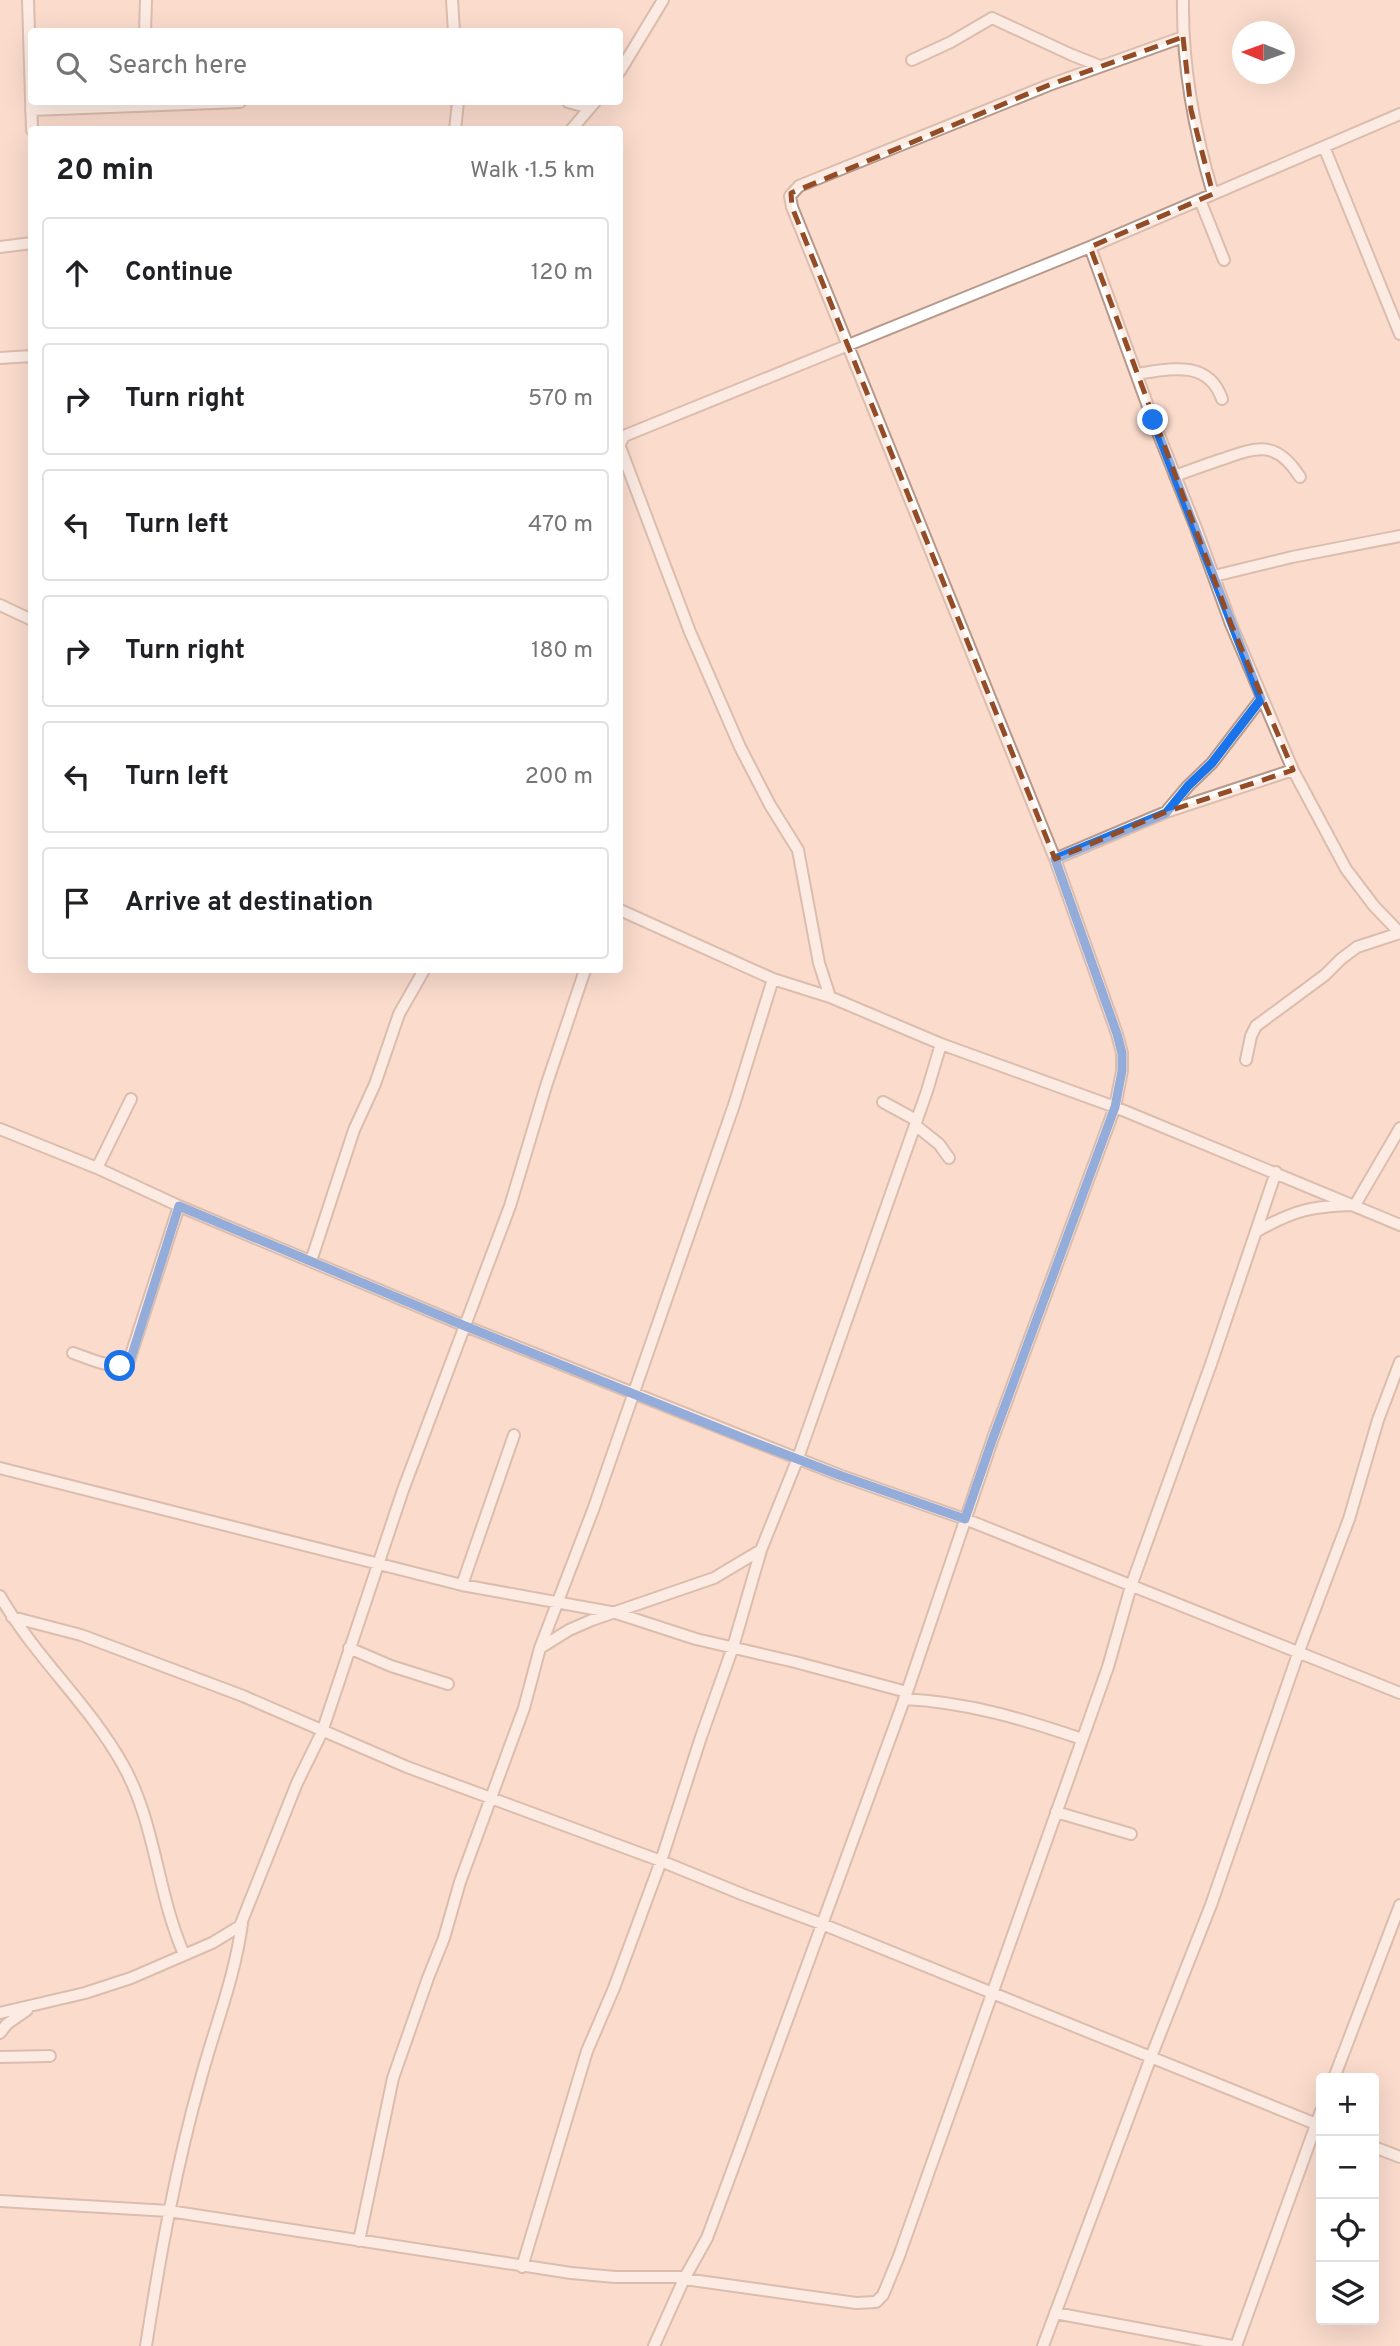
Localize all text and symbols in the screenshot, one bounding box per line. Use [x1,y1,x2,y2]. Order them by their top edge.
north arrow [1232,21,1295,84]
search box [28,28,623,105]
icon: search [52,48,90,86]
text: Search here [108,50,247,83]
text: 20 min [56,153,154,190]
text: Walk · 1.5 km [470,157,595,186]
icon: ahead [58,254,96,292]
text: Continue [125,257,233,290]
text: 120 m [531,259,593,288]
icon: right [58,380,96,418]
text: Turn right [125,383,245,416]
text: 570 m [528,385,593,414]
route end [1137,404,1168,435]
icon: left [58,506,96,544]
text: Turn left [125,509,229,542]
text: 470 m [528,511,593,540]
icon: right [58,632,96,670]
text: Turn right [125,635,245,668]
text: 180 m [531,637,593,666]
icon: left [58,758,96,796]
text: Turn left [125,761,229,794]
text: 200 m [525,763,593,792]
icon: arrive [58,884,96,922]
text: Arrive at destination [125,887,373,920]
route start [104,1350,135,1381]
map controls [1316,2073,1379,2325]
button: + [1316,2073,1379,2136]
button: − [1316,2136,1379,2199]
button: locate [1316,2199,1379,2262]
button: layers [1316,2262,1379,2325]

